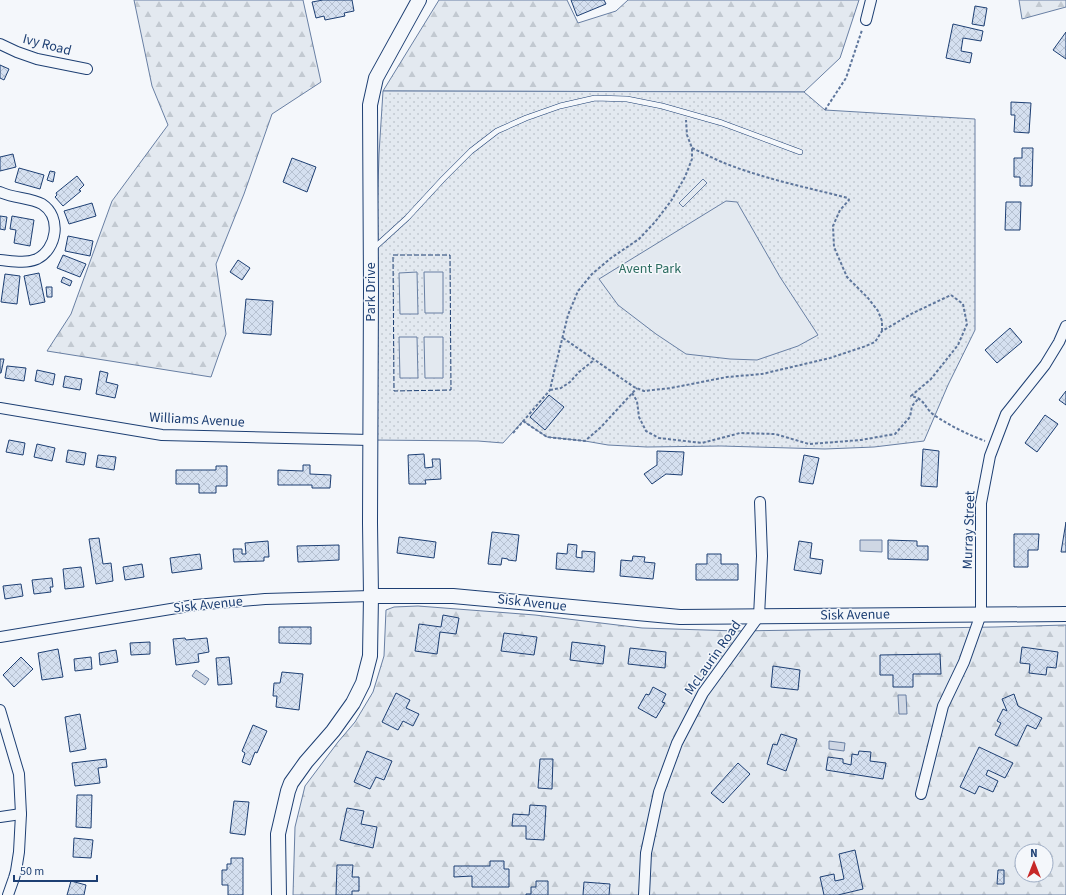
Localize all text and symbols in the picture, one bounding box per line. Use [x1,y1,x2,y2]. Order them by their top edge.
street label: Ivy Road [20,29,74,61]
park label: Avent Park [619,259,681,279]
street label: Park Drive [361,262,381,322]
street label: Williams Avenue [149,408,245,432]
street label: Murray Street [958,490,980,570]
street label: Sisk Avenue [496,589,568,617]
street label: Sisk Avenue [172,591,244,619]
street label: Sisk Avenue [820,604,890,626]
street label: McLaurin Road [680,617,746,699]
north arrow [1014,843,1054,883]
text: N [1030,846,1038,861]
scale bar [14,857,97,883]
text: 50 m [20,863,44,880]

